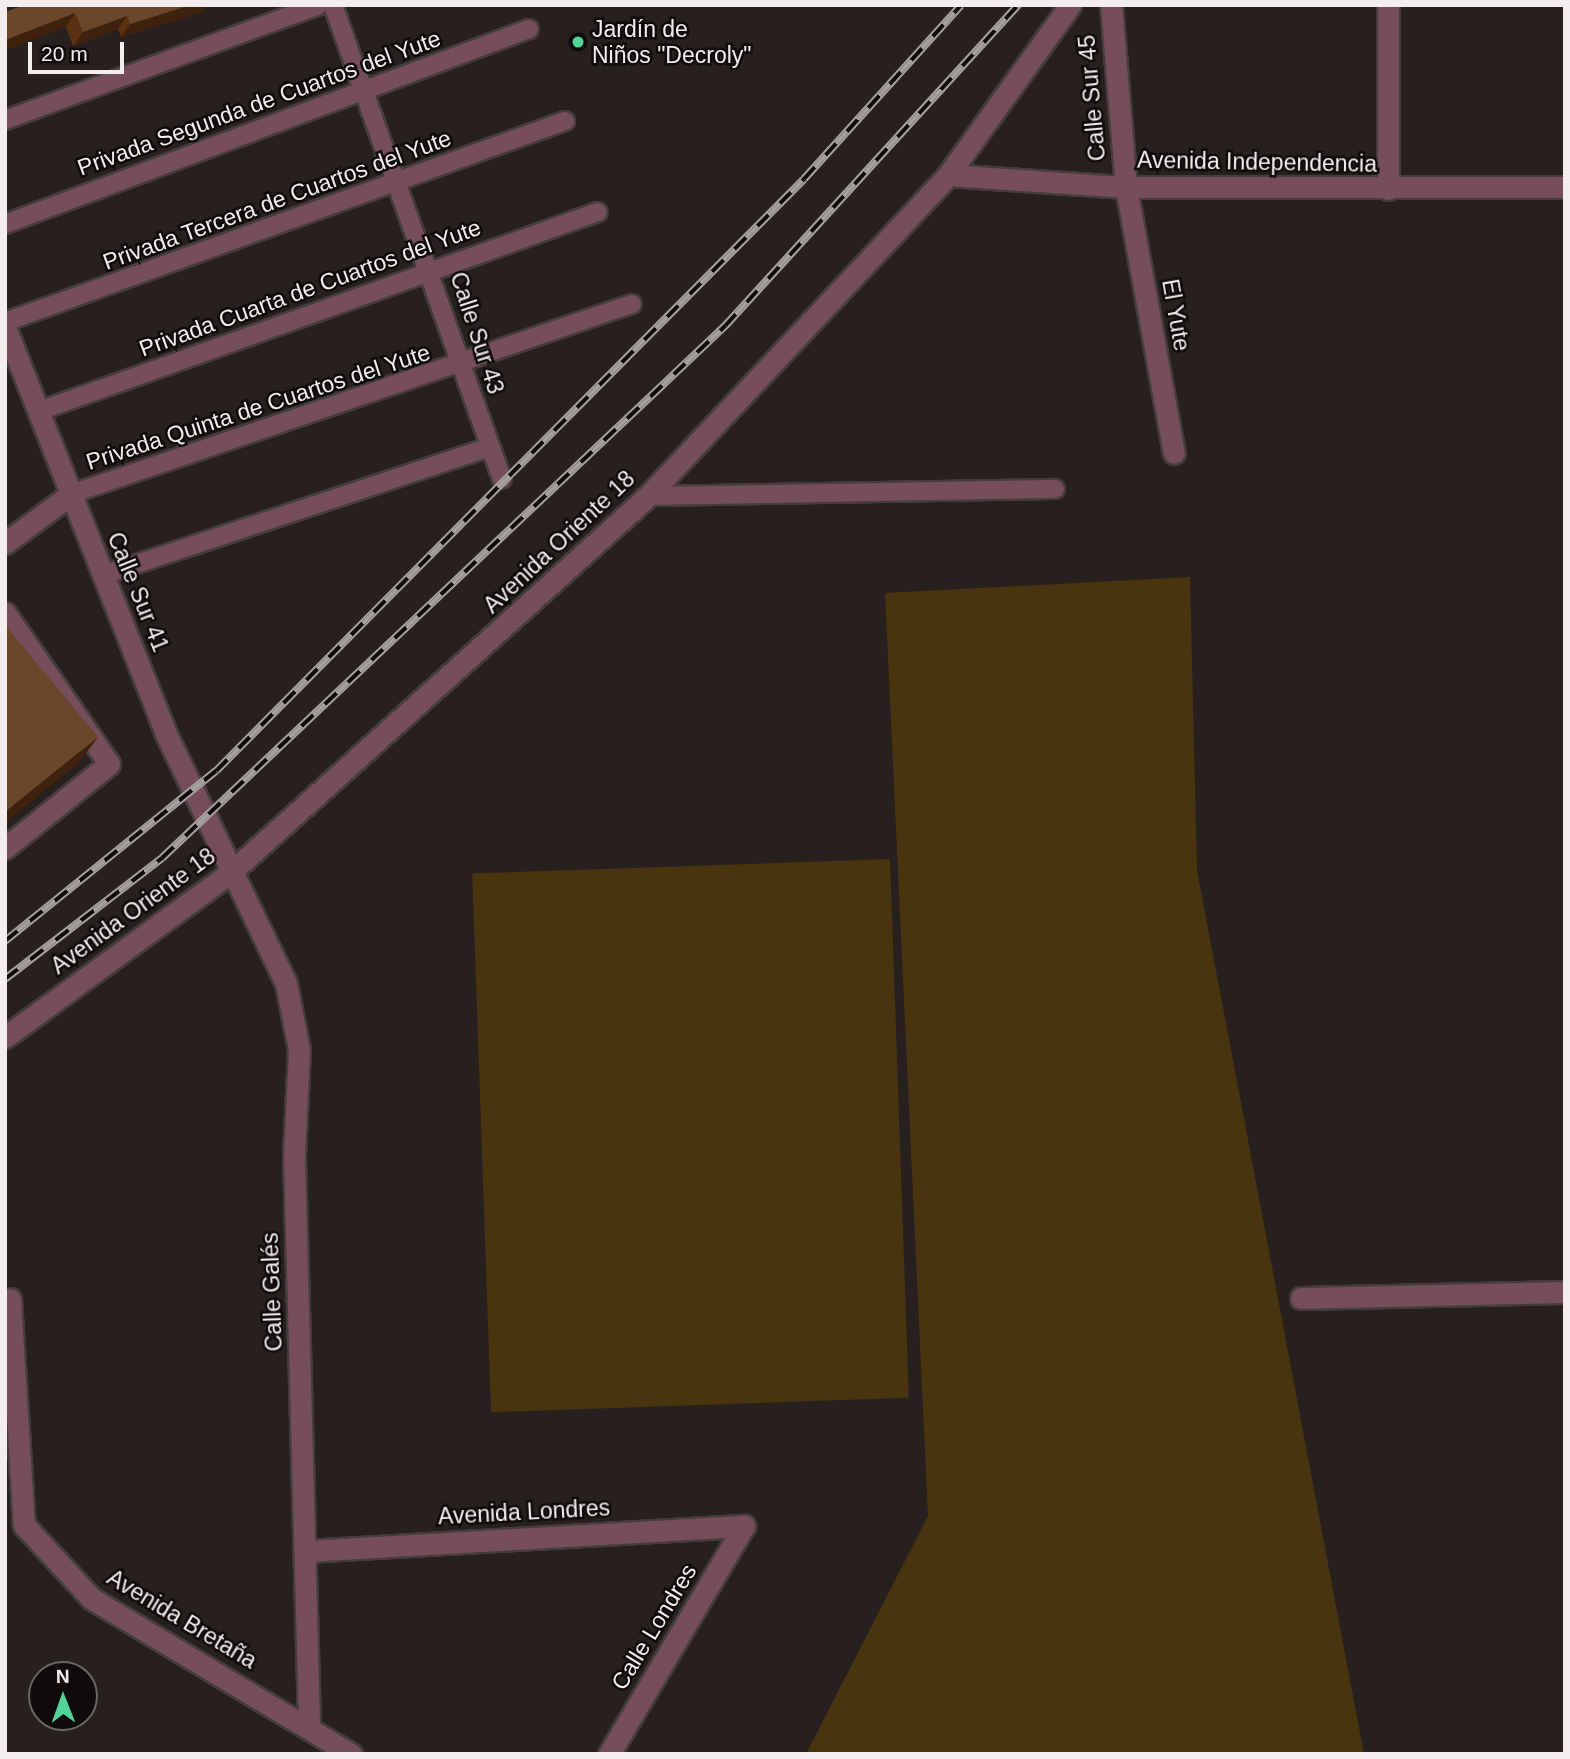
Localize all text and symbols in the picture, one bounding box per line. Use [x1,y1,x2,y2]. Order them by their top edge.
place label: Jardín de Niños "Decroly" [592,15,751,69]
street label: Privada Segunda de Cuartos del Yute [73,24,445,182]
scale bar [32,28,128,72]
marker: Jardín de Niños "Decroly" [570,34,586,50]
street label: Calle Sur 45 [1073,34,1111,162]
text: 20 m [41,42,88,65]
street label: Privada Tercera de Cuartos del Yute [99,124,455,276]
street label: Avenida Independencia [1137,146,1377,178]
street label: Privada Cuarta de Cuartos del Yute [135,213,485,363]
street label: Calle Sur 43 [444,269,510,397]
street label: El Yute [1156,277,1196,353]
street label: Privada Quinta de Cuartos del Yute [82,338,434,476]
street label: Avenida Oriente 18 [478,465,640,619]
street label: Calle Sur 41 [101,528,175,656]
street label: Avenida Oriente 18 [45,842,221,980]
street label: Calle Galés [256,1232,288,1352]
street label: Avenida Londres [437,1494,611,1530]
street label: Calle Londres [606,1559,702,1695]
street label: Avenida Bretaña [102,1563,262,1675]
north arrow [28,1661,98,1731]
text: N [56,1666,70,1687]

